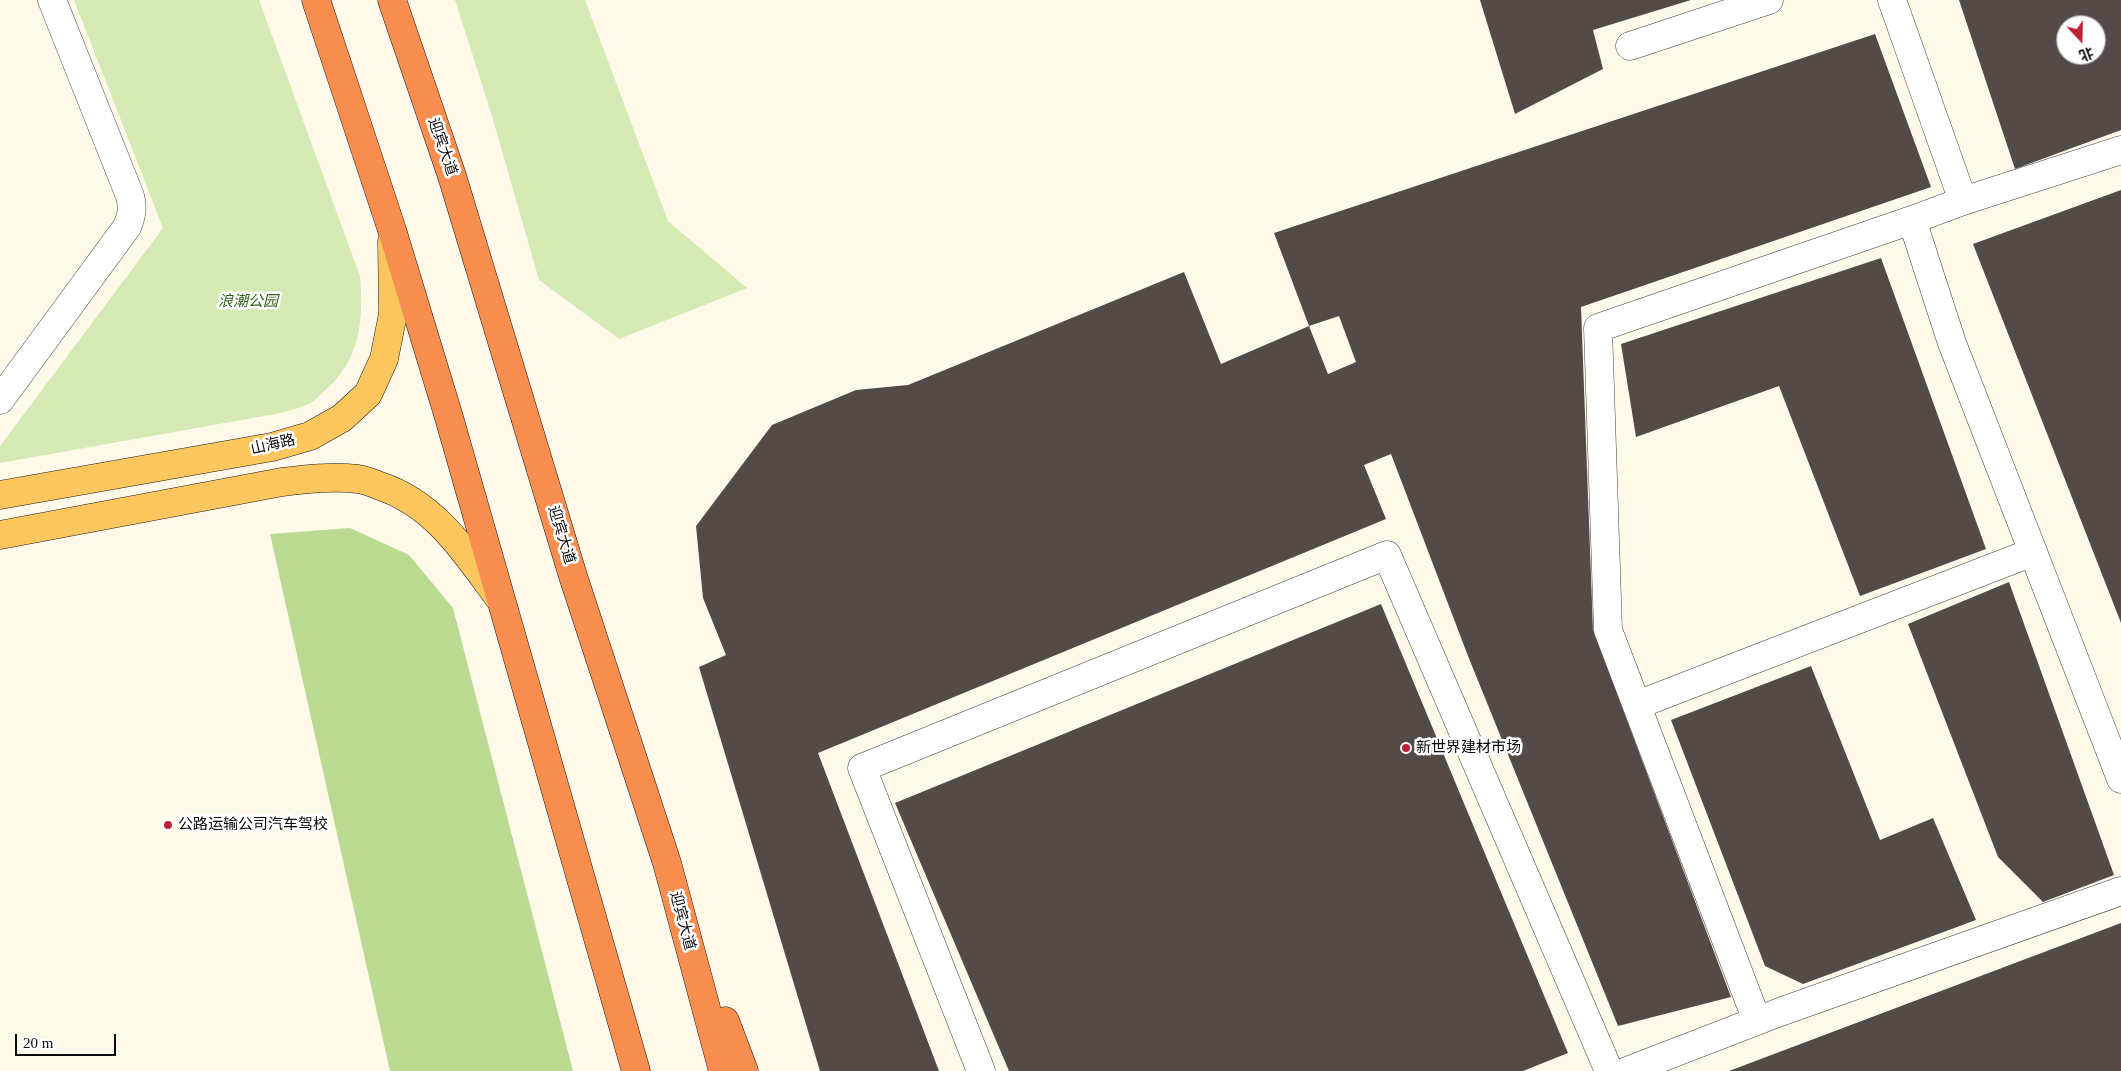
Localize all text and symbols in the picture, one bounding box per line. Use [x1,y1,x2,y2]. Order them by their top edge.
north arrow [2056,15,2106,65]
text: 北 [2077,44,2095,63]
street label: 迎宾大道 [424,116,460,178]
park label: 浪潮公园 [218,293,278,311]
street label: 山海路 [249,431,297,459]
street label: 迎宾大道 [544,504,578,566]
place label: 新世界建材市场 [1416,739,1521,757]
marker: 新世界建材市场 [1400,742,1412,754]
place label: 公路运输公司汽车驾校 [178,816,328,834]
marker: 公路运输公司汽车驾校 [162,819,174,831]
street label: 迎宾大道 [666,890,698,952]
scale bar [18,1024,119,1056]
text: 20 m [23,1035,53,1051]

